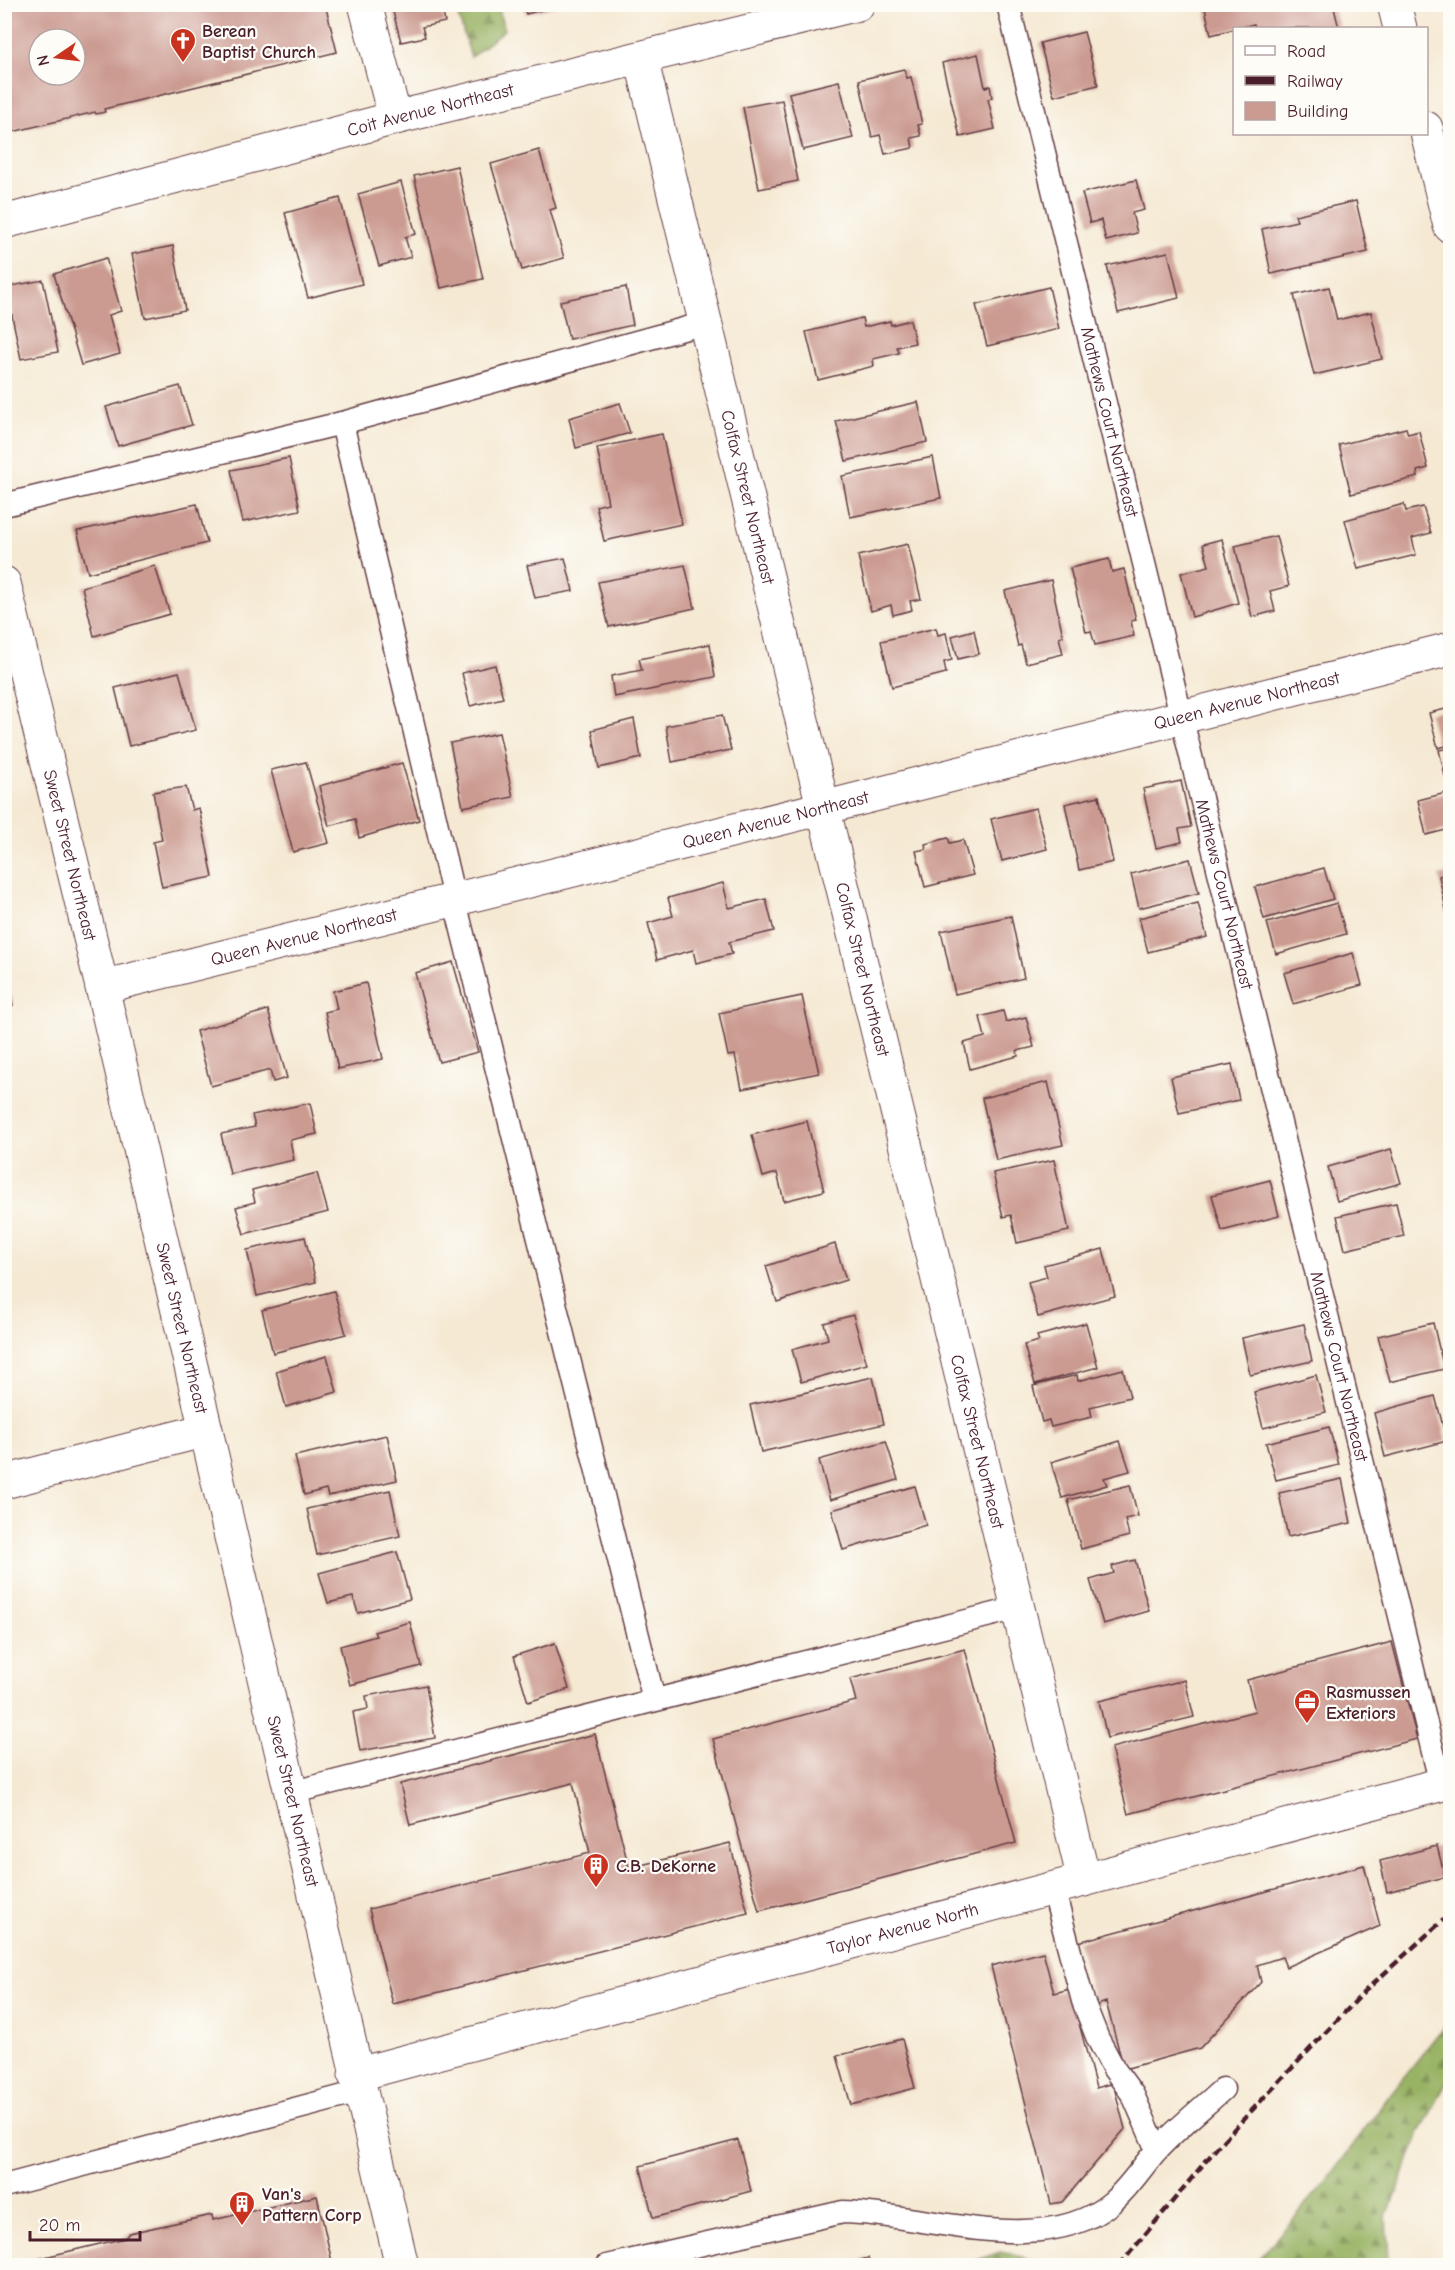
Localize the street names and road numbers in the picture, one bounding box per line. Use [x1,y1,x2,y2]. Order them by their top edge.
street label: Coit Avenue Northeast [345,78,517,141]
street label: Mathews Court Northeast [1076,325,1143,520]
street label: Colfax Street Northeast [716,408,779,587]
street label: Queen Avenue Northeast [1151,667,1343,734]
street label: Sweet Street Northeast [39,768,101,943]
street label: Queen Avenue Northeast [680,786,872,853]
street label: Mathews Court Northeast [1191,797,1258,992]
street label: Colfax Street Northeast [831,880,894,1060]
street label: Queen Avenue Northeast [209,903,400,970]
street label: Sweet Street Northeast [152,1240,212,1416]
street label: Mathews Court Northeast [1306,1269,1373,1464]
street label: Colfax Street Northeast [946,1352,1009,1532]
street label: Sweet Street Northeast [263,1714,323,1890]
street label: Taylor Avenue North [825,1898,981,1959]

